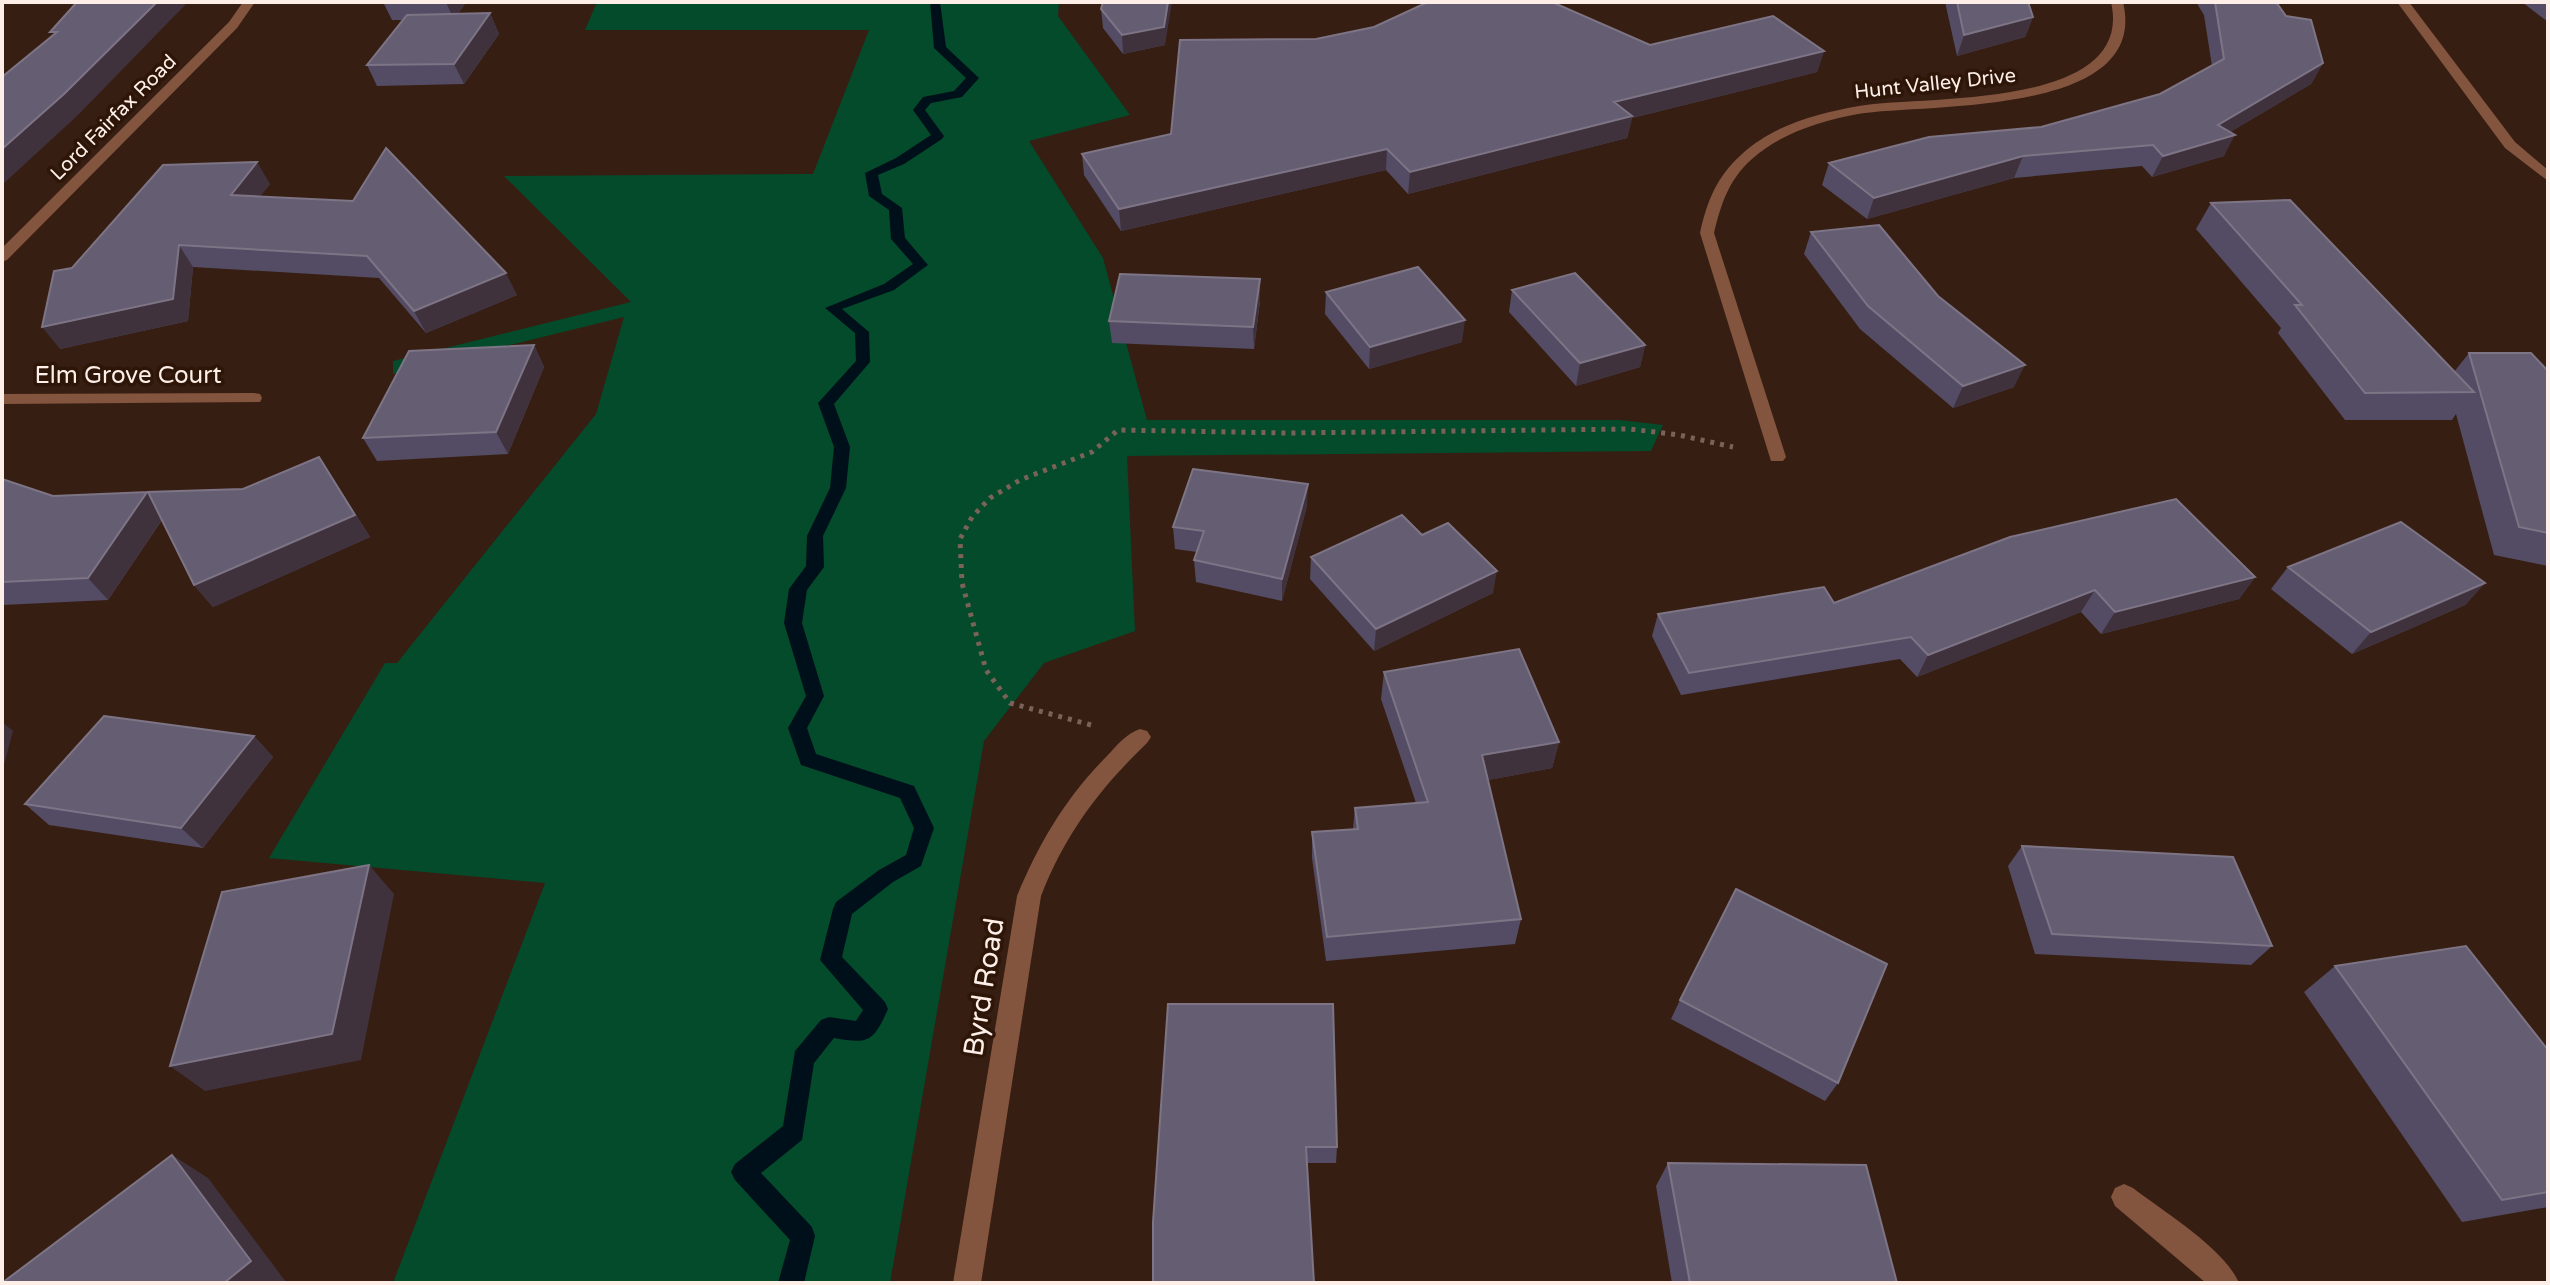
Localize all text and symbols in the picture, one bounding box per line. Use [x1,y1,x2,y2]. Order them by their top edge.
street label: Lord Fairfax Road [46,50,182,186]
street label: Hunt Valley Drive [1853,64,2017,104]
street label: Elm Grove Court [34,361,222,390]
street label: Byrd Road [956,916,1012,1059]

